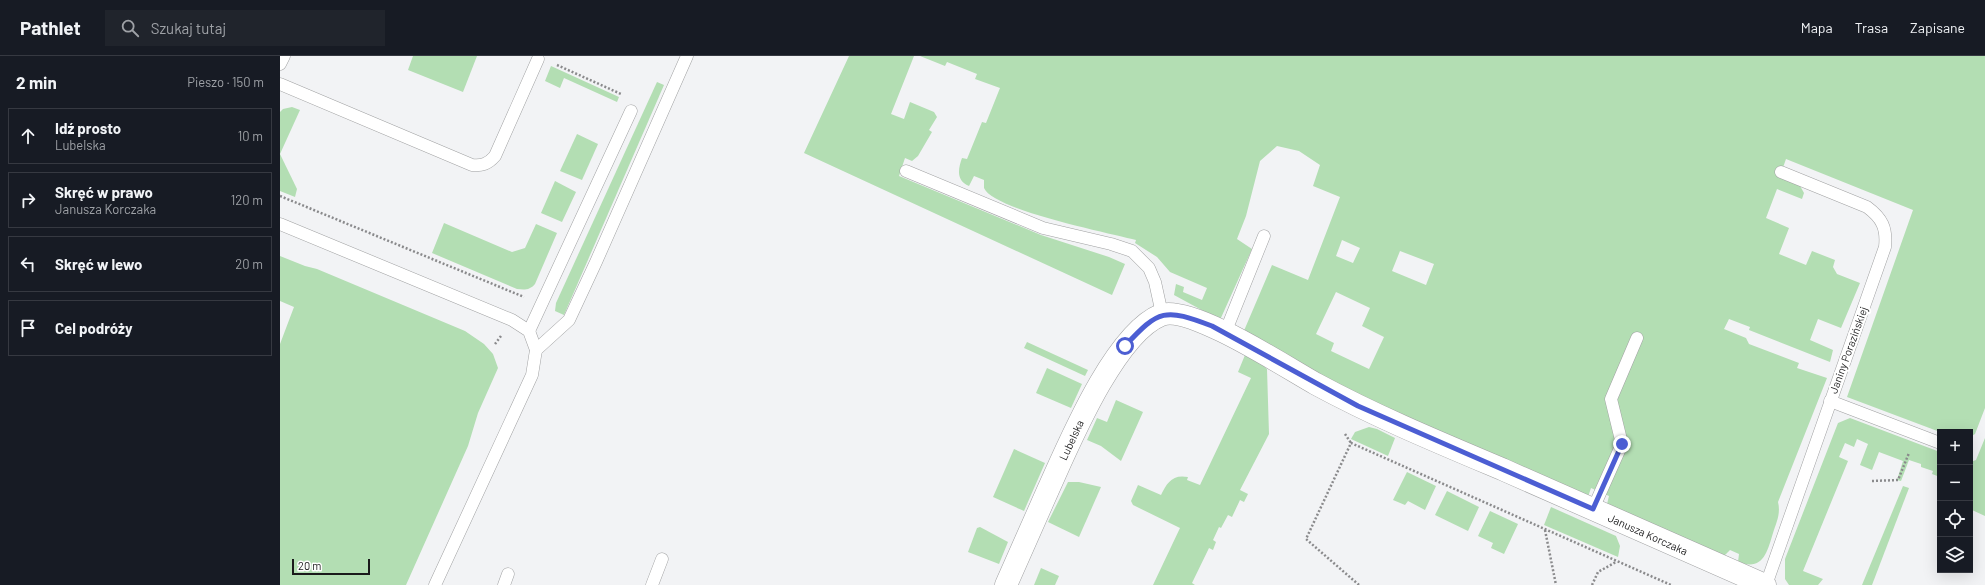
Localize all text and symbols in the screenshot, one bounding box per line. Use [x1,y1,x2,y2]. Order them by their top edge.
search box [105,10,385,46]
text: Pathlet [20,16,81,39]
icon: search [119,17,141,39]
text: Szukaj tutaj [151,19,226,37]
text: Mapa [1801,19,1833,36]
text: Trasa [1855,19,1888,36]
text: Zapisane [1910,19,1965,36]
text: 2 min [16,72,57,92]
text: Pieszo · 150 m [187,74,264,90]
text: Idź prosto [55,119,121,137]
icon: ahead [17,125,39,147]
text: 10 m [238,128,263,144]
text: Lubelska [55,137,106,153]
text: Skręć w prawo [55,183,153,201]
icon: right [17,189,39,211]
text: 120 m [231,192,263,208]
text: Janusza Korczaka [55,201,156,217]
icon: left [17,253,39,275]
text: Skręć w lewo [55,255,142,273]
text: 20 m [235,256,263,272]
street label: Janiny Porazińskiej [1826,305,1870,395]
icon: arrive [17,317,39,339]
text: Cel podróży [55,319,133,337]
route start [1116,337,1134,355]
street label: Lubelska [1056,418,1086,462]
map controls [1937,429,1973,573]
button: + [1937,429,1973,465]
route end [1613,435,1631,453]
button: − [1937,465,1973,501]
button: locate [1937,501,1973,537]
street label: Janusza Korczaka [1606,511,1690,557]
button: layers [1937,537,1973,573]
scale bar [292,557,370,576]
text: 20 m [298,559,321,572]

